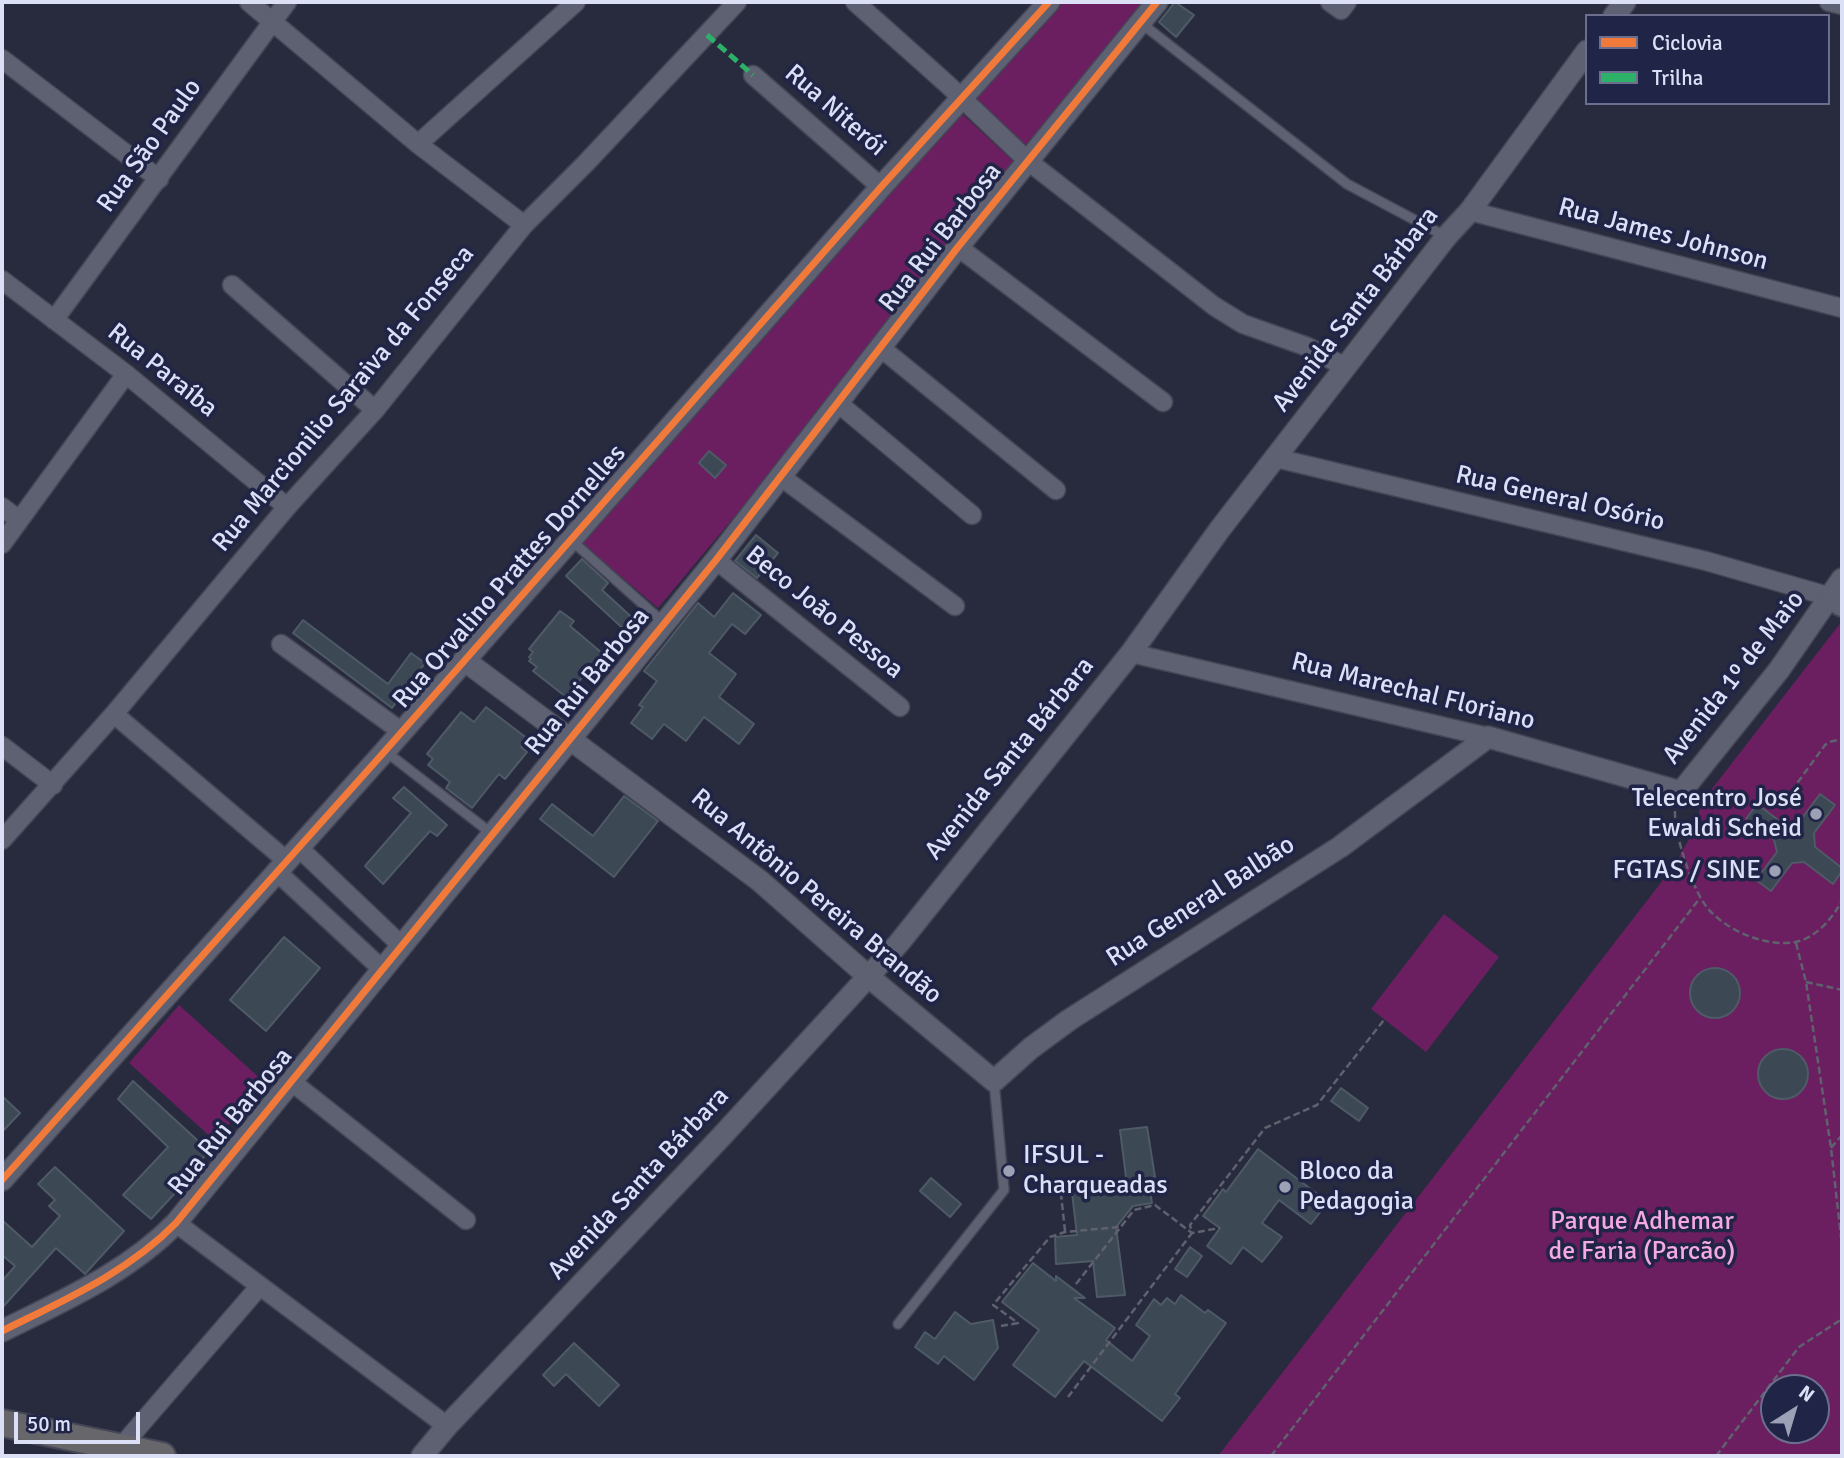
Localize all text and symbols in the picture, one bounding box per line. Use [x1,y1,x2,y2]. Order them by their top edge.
legend [1585,14,1830,105]
text: Ciclovia [1652,30,1723,56]
street label: Rua Niterói [778,58,892,164]
text: Trilha [1652,65,1703,91]
street label: Rua São Paulo [91,73,209,219]
street label: Rua Rui Barbosa [873,157,1009,319]
street label: Rua James Johnson [1555,192,1771,278]
street label: Avenida Santa Bárbara [1266,201,1446,419]
street label: Rua Marcionilio Saraiva da Fonseca [207,239,481,559]
street label: Rua Paraíba [101,317,223,425]
street label: Rua Orvalino Prattes Dornelles [387,439,633,715]
street label: Rua General Osório [1452,460,1668,538]
street label: Beco João Pessoa [739,540,909,686]
street label: Avenida 1º de Maio [1657,585,1811,771]
street label: Rua Rui Barbosa [519,602,657,762]
street label: Rua Marechal Floriano [1288,647,1538,737]
street label: Avenida Santa Bárbara [919,651,1101,867]
street label: Rua Antônio Pereira Brandão [684,783,948,1011]
place label: Telecentro José Ewaldi Scheid [1632,783,1802,844]
marker: Telecentro José Ewaldi Scheid [1808,806,1824,822]
street label: Rua General Balbão [1101,830,1301,974]
place label: FGTAS / SINE [1612,855,1761,887]
marker: FGTAS / SINE [1767,863,1783,879]
street label: Rua Rui Barbosa [162,1042,300,1202]
street label: Avenida Santa Bárbara [542,1081,736,1287]
place label: IFSUL - Charqueadas [1023,1140,1168,1202]
place label: Bloco da Pedagogia [1299,1156,1414,1218]
marker: IFSUL - Charqueadas [1001,1163,1017,1179]
marker: Bloco da Pedagogia [1277,1179,1293,1195]
park label: Parque Adhemar de Faria (Parcão) [1549,1206,1735,1268]
north arrow [1760,1374,1830,1444]
text: N [1794,1380,1819,1407]
scale bar [18,1398,144,1442]
text: 50 m [27,1411,71,1437]

